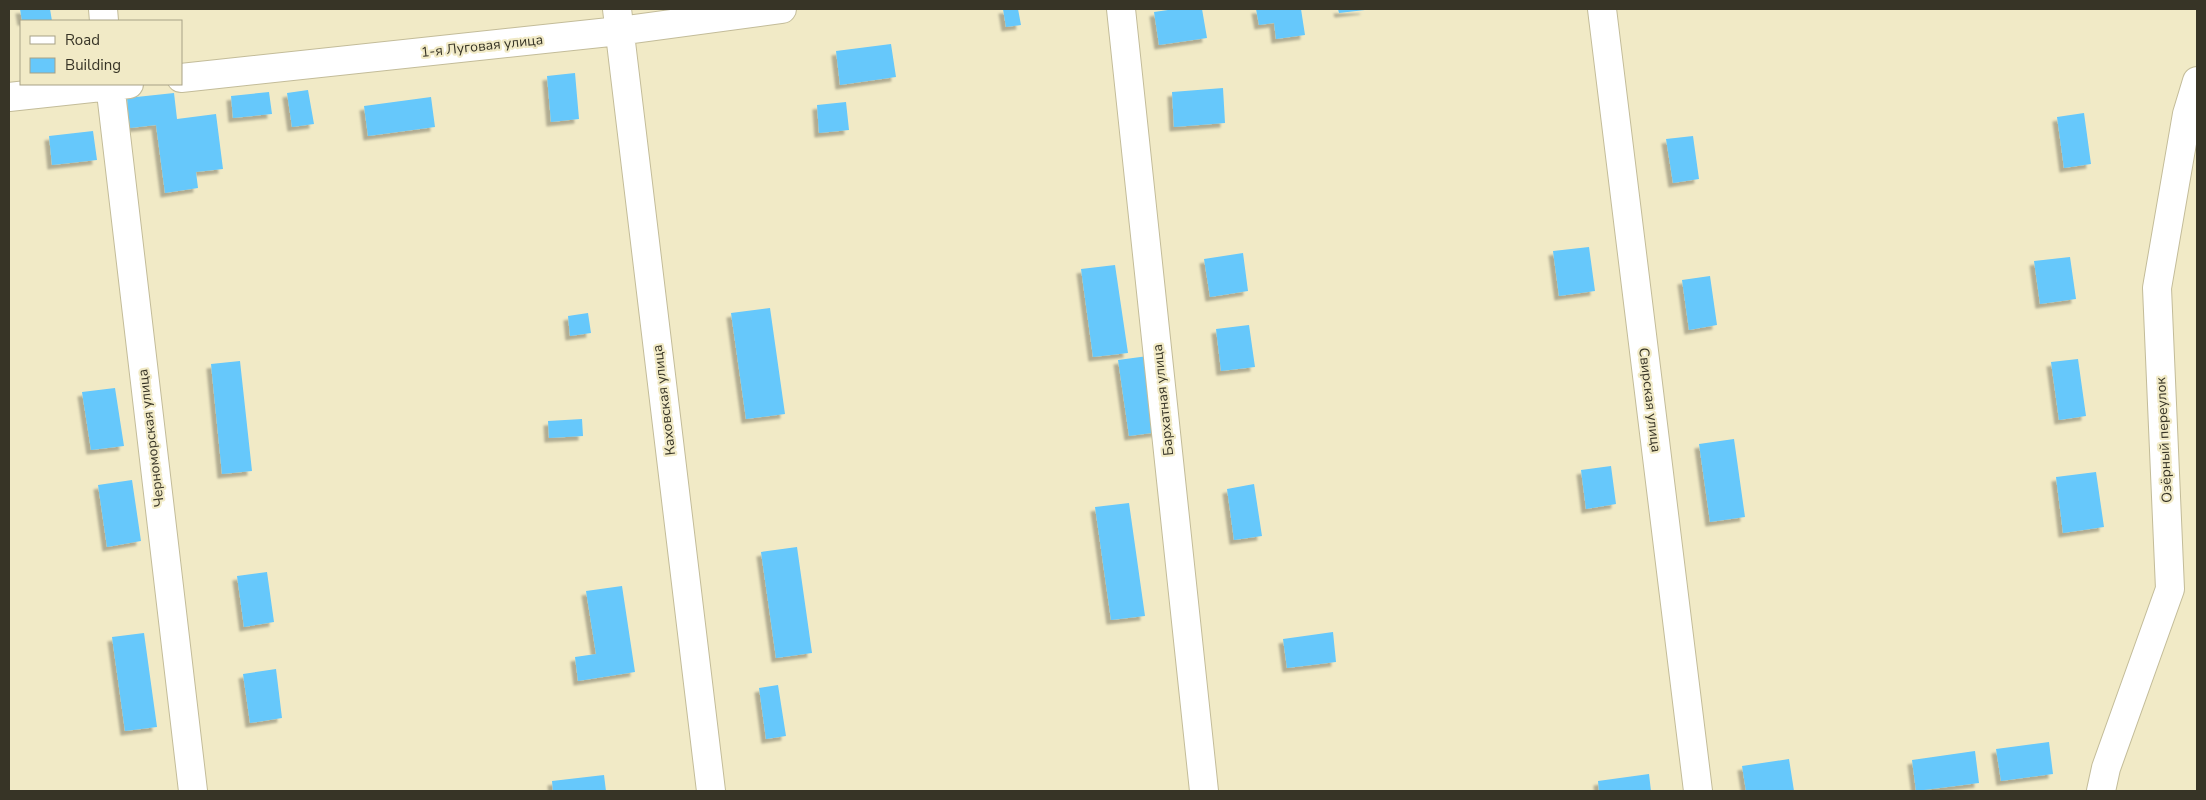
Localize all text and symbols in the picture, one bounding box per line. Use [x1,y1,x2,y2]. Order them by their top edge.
legend [20,20,182,85]
text: Road [65,30,100,50]
street label: 1-я Луговая улица [420,30,544,62]
text: Building [65,55,121,75]
street label: Бархатная улица [1148,343,1178,457]
street label: Каховская улица [648,344,680,456]
street label: Свирская улица [1634,347,1666,453]
street label: Черноморская улица [133,368,169,508]
street label: Озёрный переулок [2151,376,2177,503]

